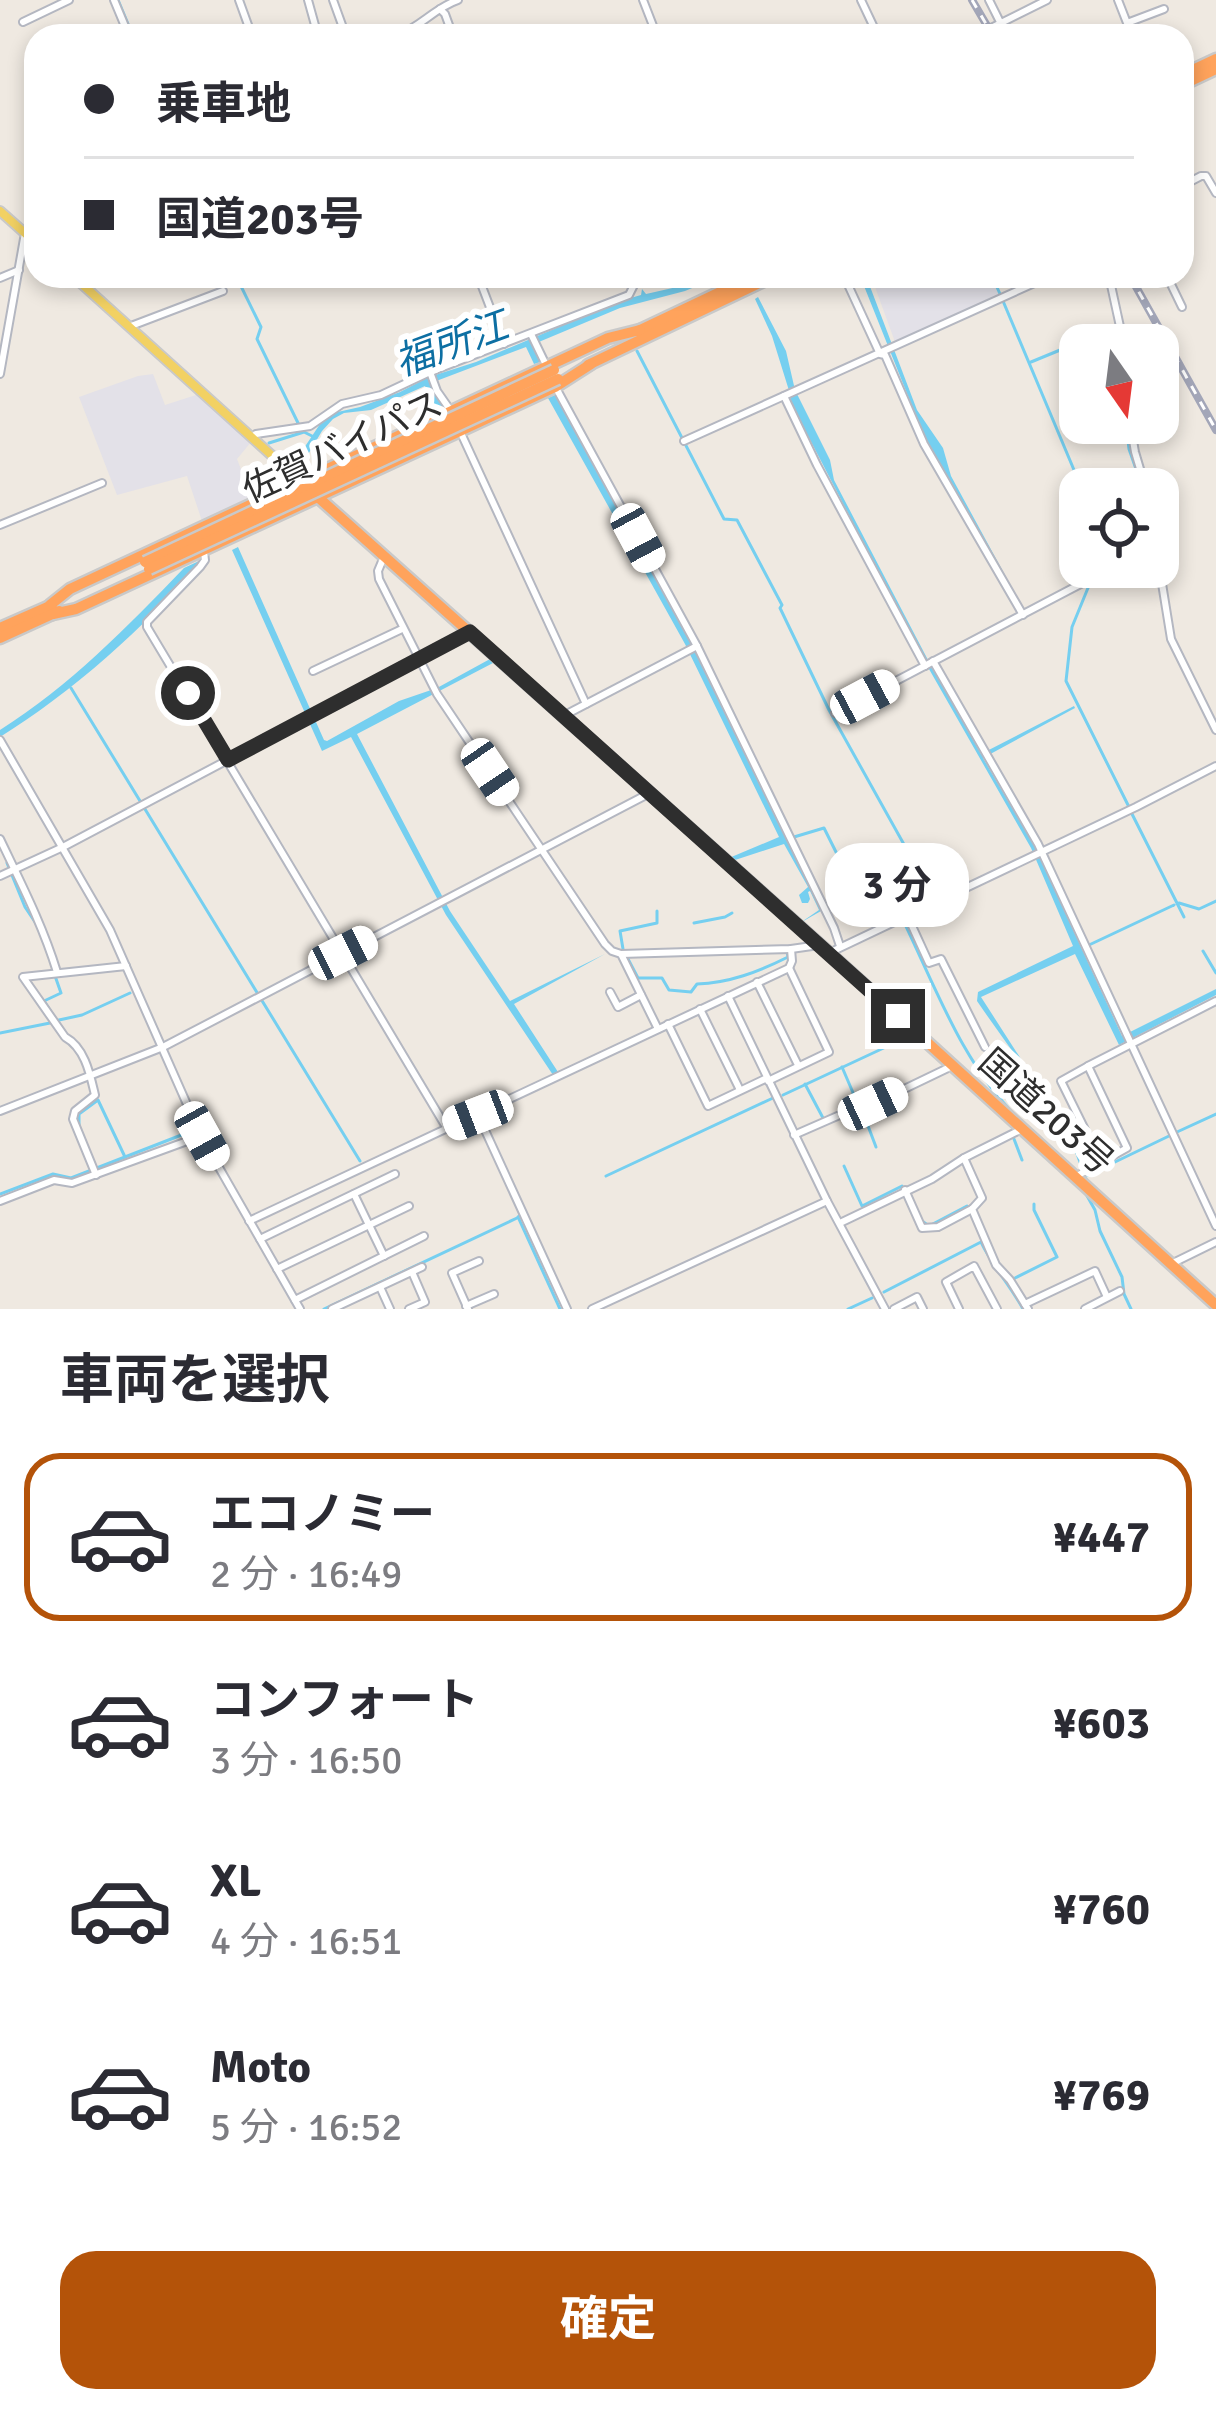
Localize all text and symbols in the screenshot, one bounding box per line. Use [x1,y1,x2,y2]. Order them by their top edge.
text: 乗車地 [156,77,291,132]
text: 国道203号 [156,192,364,247]
water label: 福所江 [388,300,518,387]
north arrow [1059,324,1179,444]
map controls [1059,324,1179,588]
street label: 佐賀バイパス [236,381,450,513]
button: locate [1059,468,1179,588]
car [605,498,671,578]
car [825,664,905,730]
route start [161,666,215,720]
car [455,732,525,812]
callout: 3 分 [826,842,970,926]
text: 3 分 [863,861,931,909]
car [303,921,383,985]
route end [871,989,925,1043]
street label: 国道203号 [969,1040,1123,1184]
car [833,1072,913,1136]
car [438,1085,518,1145]
car [169,1096,235,1176]
text: 車両を選択 [60,1347,330,1414]
icon: car [66,1483,174,1591]
text: エコノミー [210,1487,435,1542]
text: ¥447 [1053,1510,1150,1565]
text: 2 分 · 16:49 [210,1550,402,1598]
icon: car [66,1669,174,1777]
text: コンフォート [210,1673,479,1728]
text: ¥603 [1053,1696,1150,1751]
text: 3 分 · 16:50 [210,1736,402,1784]
text: XL [210,1854,261,1909]
icon: car [66,1855,174,1963]
text: ¥760 [1053,1882,1150,1937]
text: 4 分 · 16:51 [210,1917,402,1965]
text: Moto [210,2040,311,2095]
icon: car [66,2041,174,2149]
text: ¥769 [1053,2068,1150,2123]
text: 5 分 · 16:52 [210,2103,402,2151]
button: 確定 [60,2251,1156,2389]

